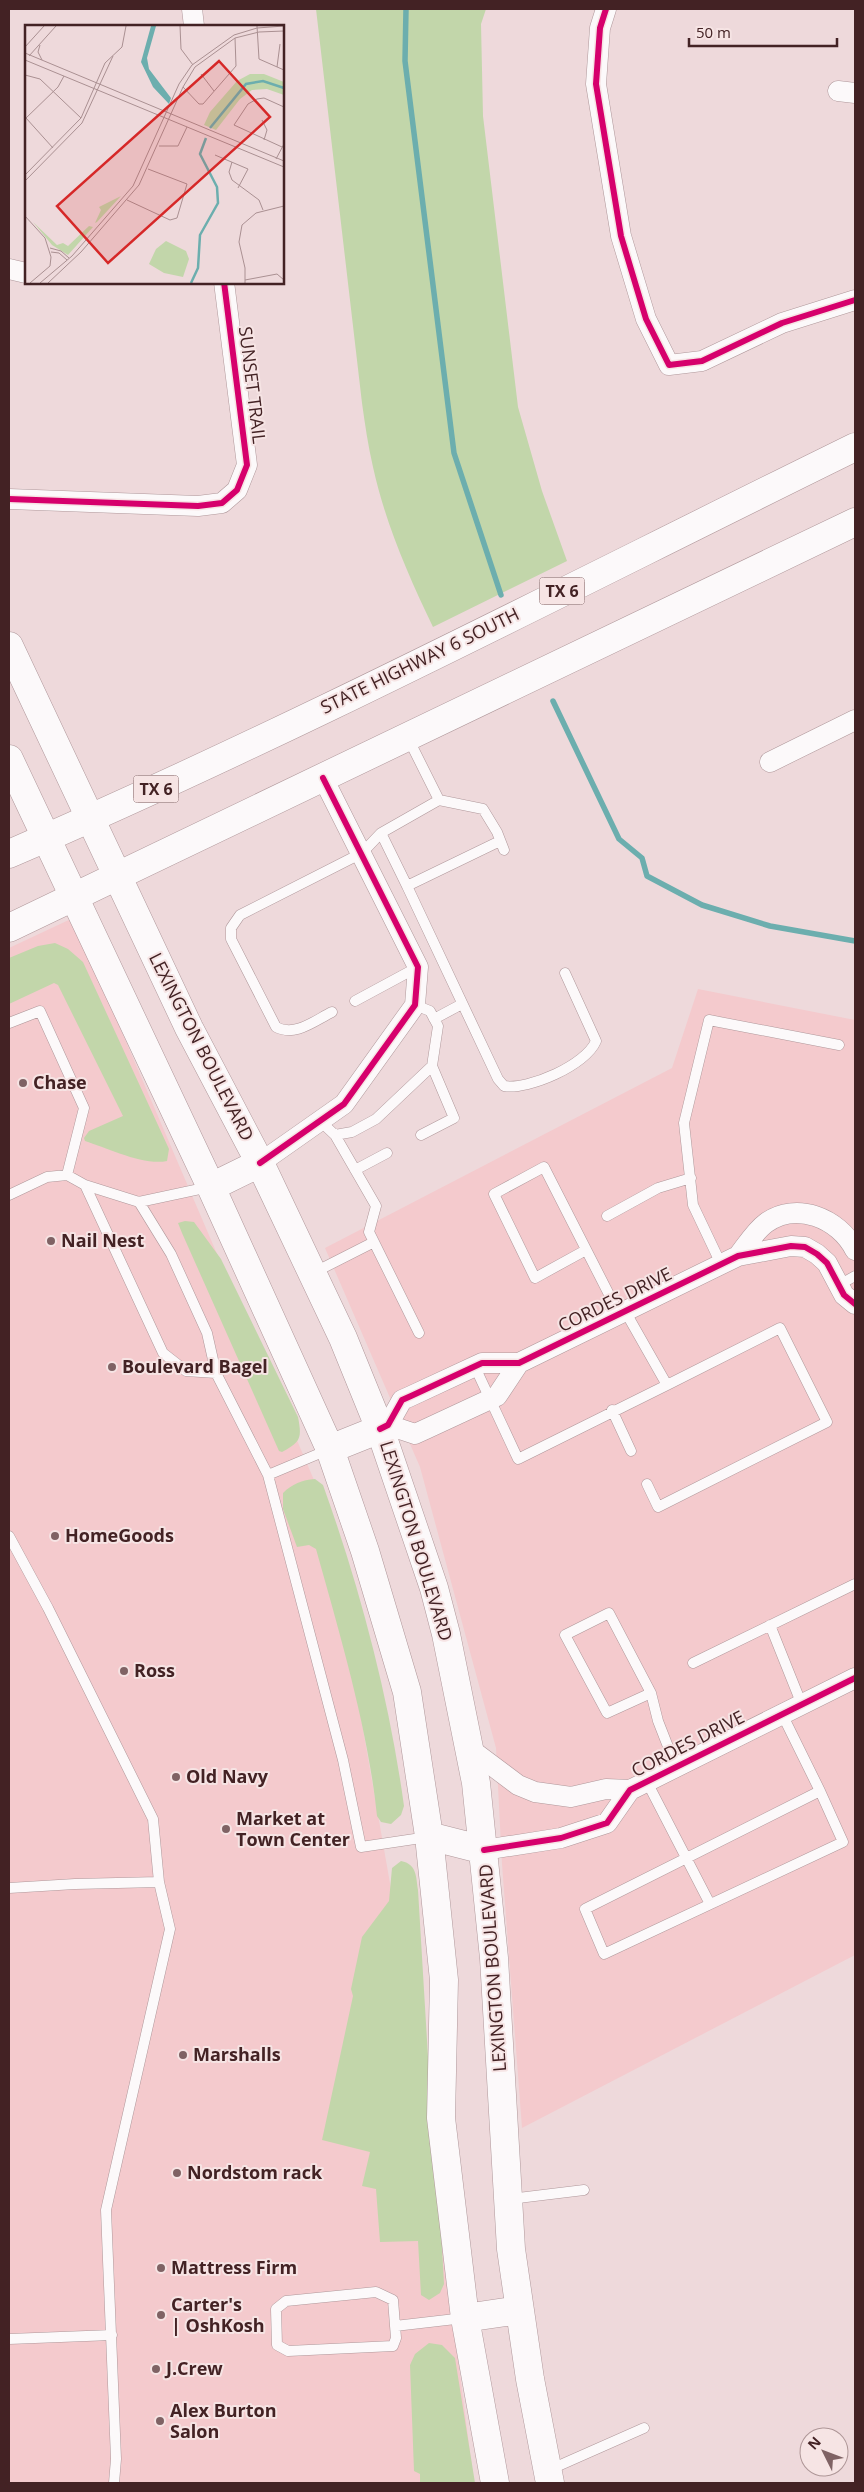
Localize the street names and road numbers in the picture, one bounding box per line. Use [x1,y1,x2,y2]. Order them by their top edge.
street label: SUNSET TRAIL [234,325,272,445]
road number: TX 6 [540,578,584,604]
street label: STATE HIGHWAY 6 SOUTH [316,601,523,719]
road number: TX 6 [134,776,178,802]
street label: LEXINGTON BOULEVARD [144,948,260,1145]
street label: CORDES DRIVE [554,1261,676,1337]
street label: LEXINGTON BOULEVARD [375,1438,459,1644]
street label: CORDES DRIVE [627,1704,748,1782]
street label: LEXINGTON BOULEVARD [473,1863,511,2073]

